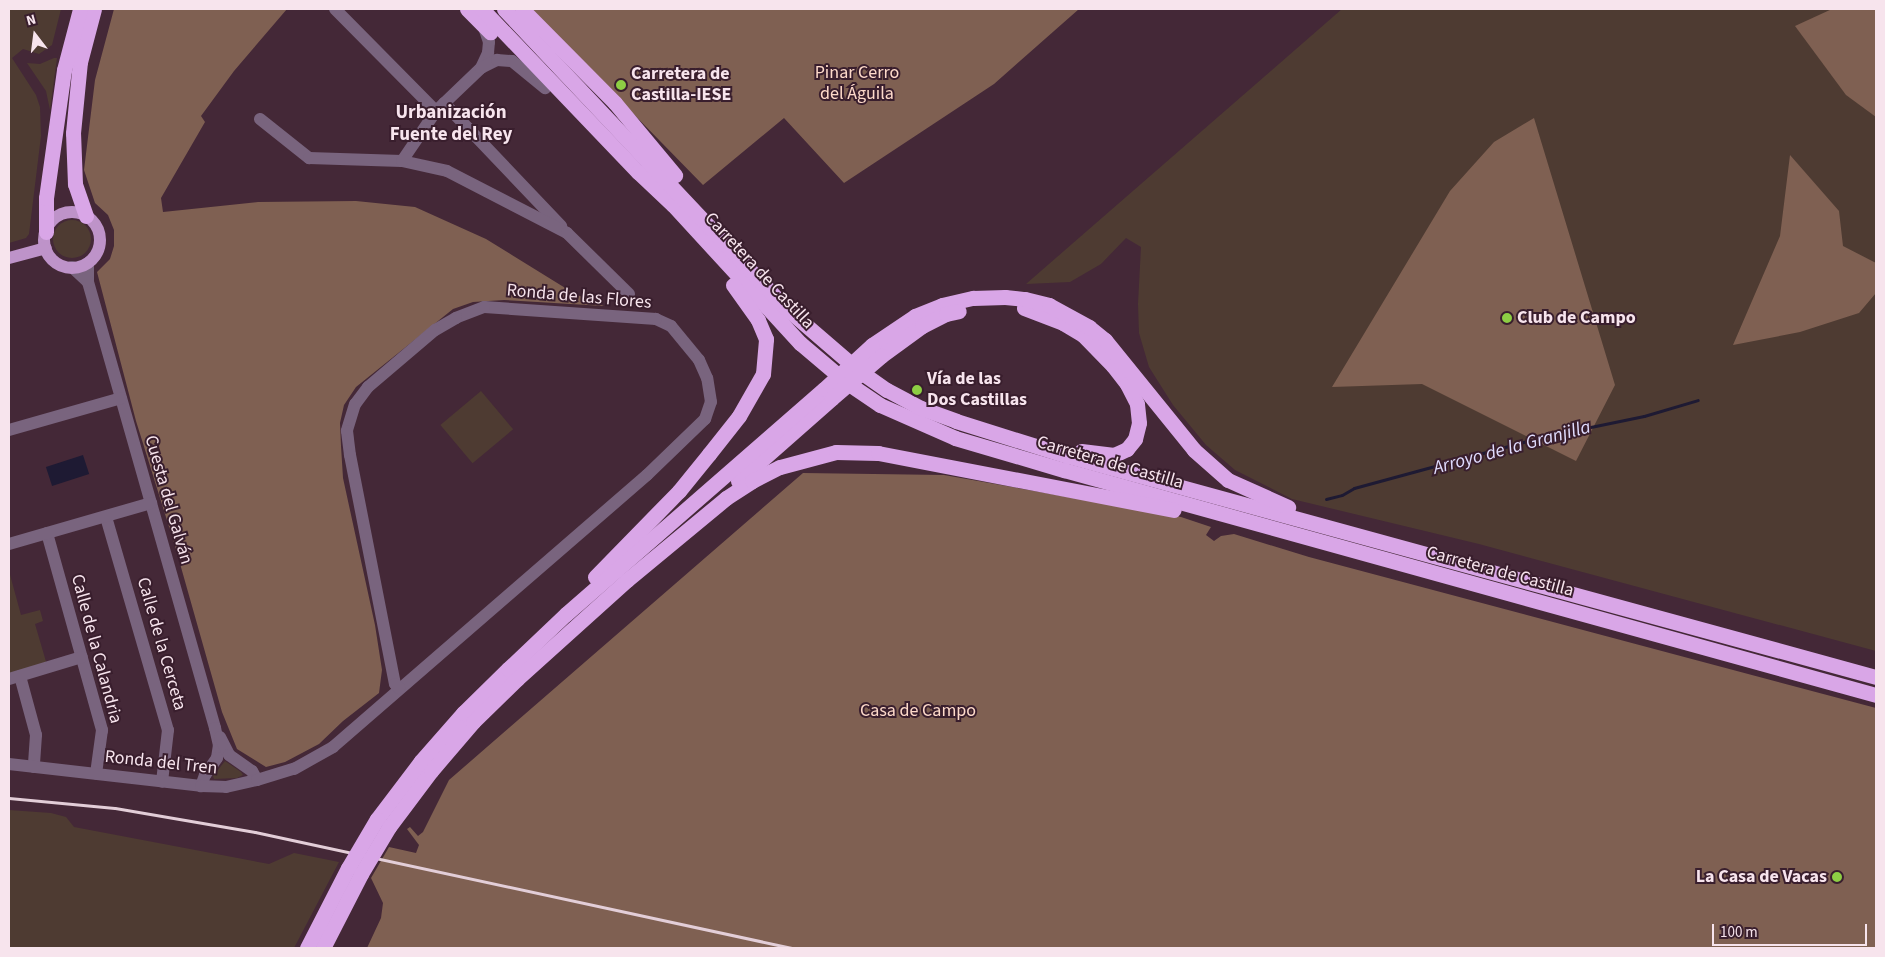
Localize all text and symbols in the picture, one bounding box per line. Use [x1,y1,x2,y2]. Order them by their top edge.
north arrow [10,10,60,60]
text: N [24,10,38,31]
park label: Pinar Cerro del Águila [815,63,899,106]
place label: Carretera de Castilla-IESE [631,64,731,106]
marker: Carretera de Castilla-IESE [615,79,627,91]
district label: Urbanización Fuente del Rey [390,102,512,146]
street label: Carretera de Castilla [699,208,819,334]
street label: Ronda de las Flores [506,280,652,314]
place label: Club de Campo [1517,307,1636,329]
marker: Club de Campo [1501,312,1513,324]
place label: Vía de las Dos Castillas [927,369,1027,412]
marker: Vía de las Dos Castillas [911,384,923,396]
water label: Arroyo de la Granjilla [1431,416,1593,480]
street label: Carretera de Castilla [1034,432,1186,494]
street label: Cuesta del Galván [139,433,197,567]
street label: Carretera de Castilla [1424,542,1576,602]
street label: Calle de la Calandria [66,572,126,726]
street label: Calle de la Cerceta [132,575,190,713]
park label: Casa de Campo [860,700,976,722]
street label: Ronda del Tren [104,746,218,780]
place label: La Casa de Vacas [1696,866,1827,888]
marker: La Casa de Vacas [1831,871,1843,883]
scale bar [1715,914,1870,946]
text: 100 m [1720,922,1758,943]

